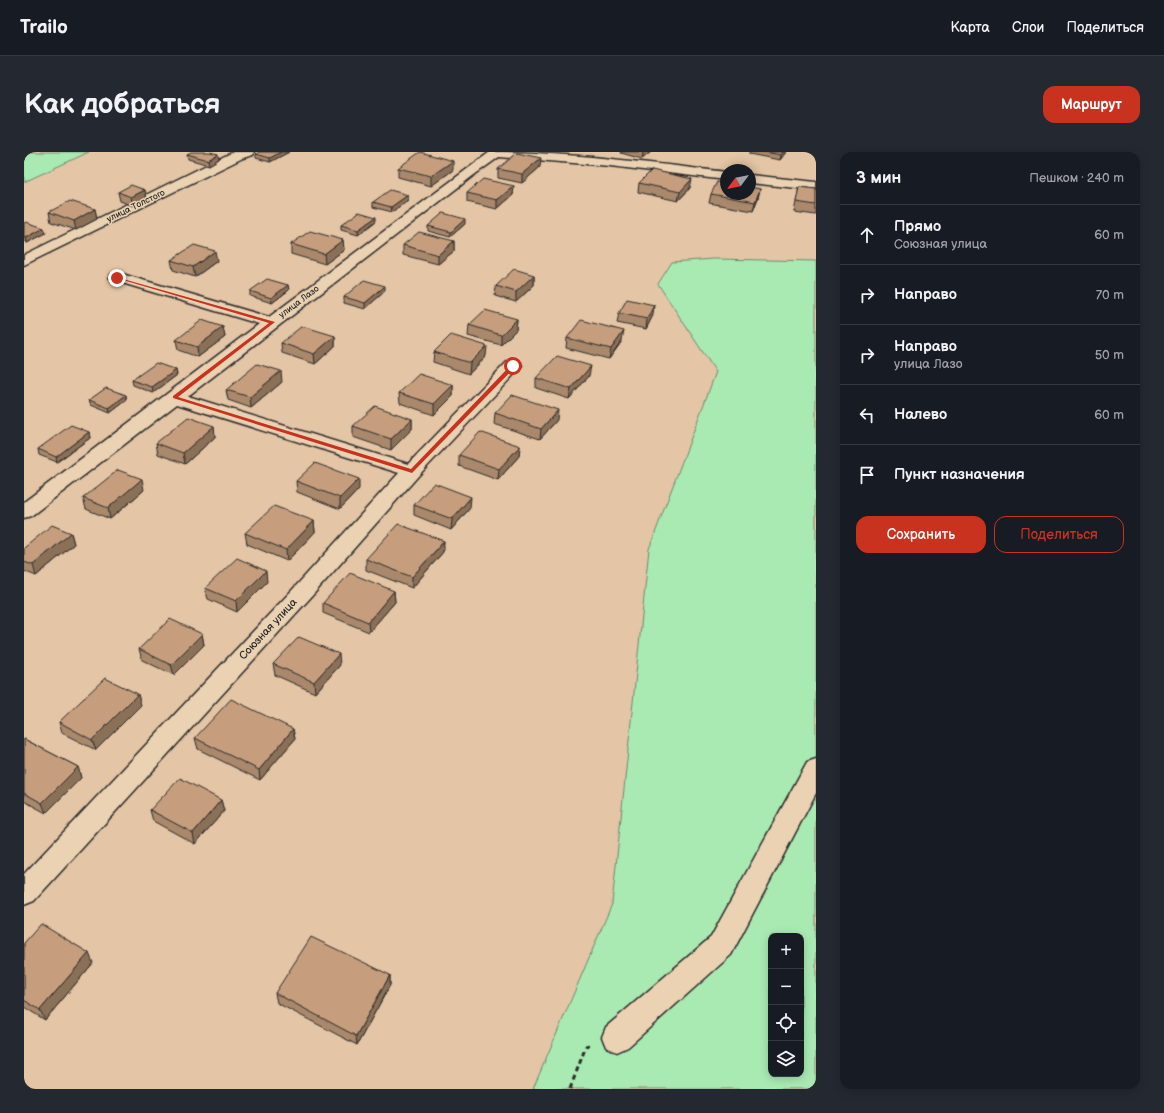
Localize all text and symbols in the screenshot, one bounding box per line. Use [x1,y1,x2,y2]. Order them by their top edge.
text: Trailo [20,16,68,39]
text: Карта [950,19,990,36]
text: Слои [1012,19,1044,36]
text: Поделиться [1066,19,1144,36]
button: Маршрут [1043,86,1140,123]
text: Как добраться [24,88,221,121]
north arrow [720,164,756,200]
text: 3 мин [856,168,901,188]
text: Пешком · 240 m [1029,170,1124,186]
street label: улица Толстого [105,187,167,225]
text: Прямо [894,217,941,236]
icon: ahead [856,224,878,246]
text: 60 m [1094,227,1124,243]
text: Союзная улица [894,236,987,252]
route end [108,269,126,287]
street label: улица Лазо [277,283,321,321]
icon: right [856,284,878,306]
text: Направо [894,285,957,304]
text: 70 m [1096,287,1124,303]
text: Направо [894,337,957,356]
icon: right [856,344,878,366]
text: 50 m [1095,347,1124,363]
text: улица Лазо [894,356,962,372]
route start [504,357,522,375]
icon: left [856,404,878,426]
text: Налево [894,405,947,424]
text: 60 m [1094,407,1124,423]
icon: arrive [856,464,878,486]
text: Пункт назначения [894,465,1025,484]
button: Сохранить [856,516,986,553]
button: Поделиться [994,516,1124,553]
street label: Союзная улица [236,595,300,662]
map controls [768,933,804,1077]
button: + [768,933,804,969]
button: − [768,969,804,1005]
button: locate [768,1005,804,1041]
button: layers [768,1041,804,1077]

